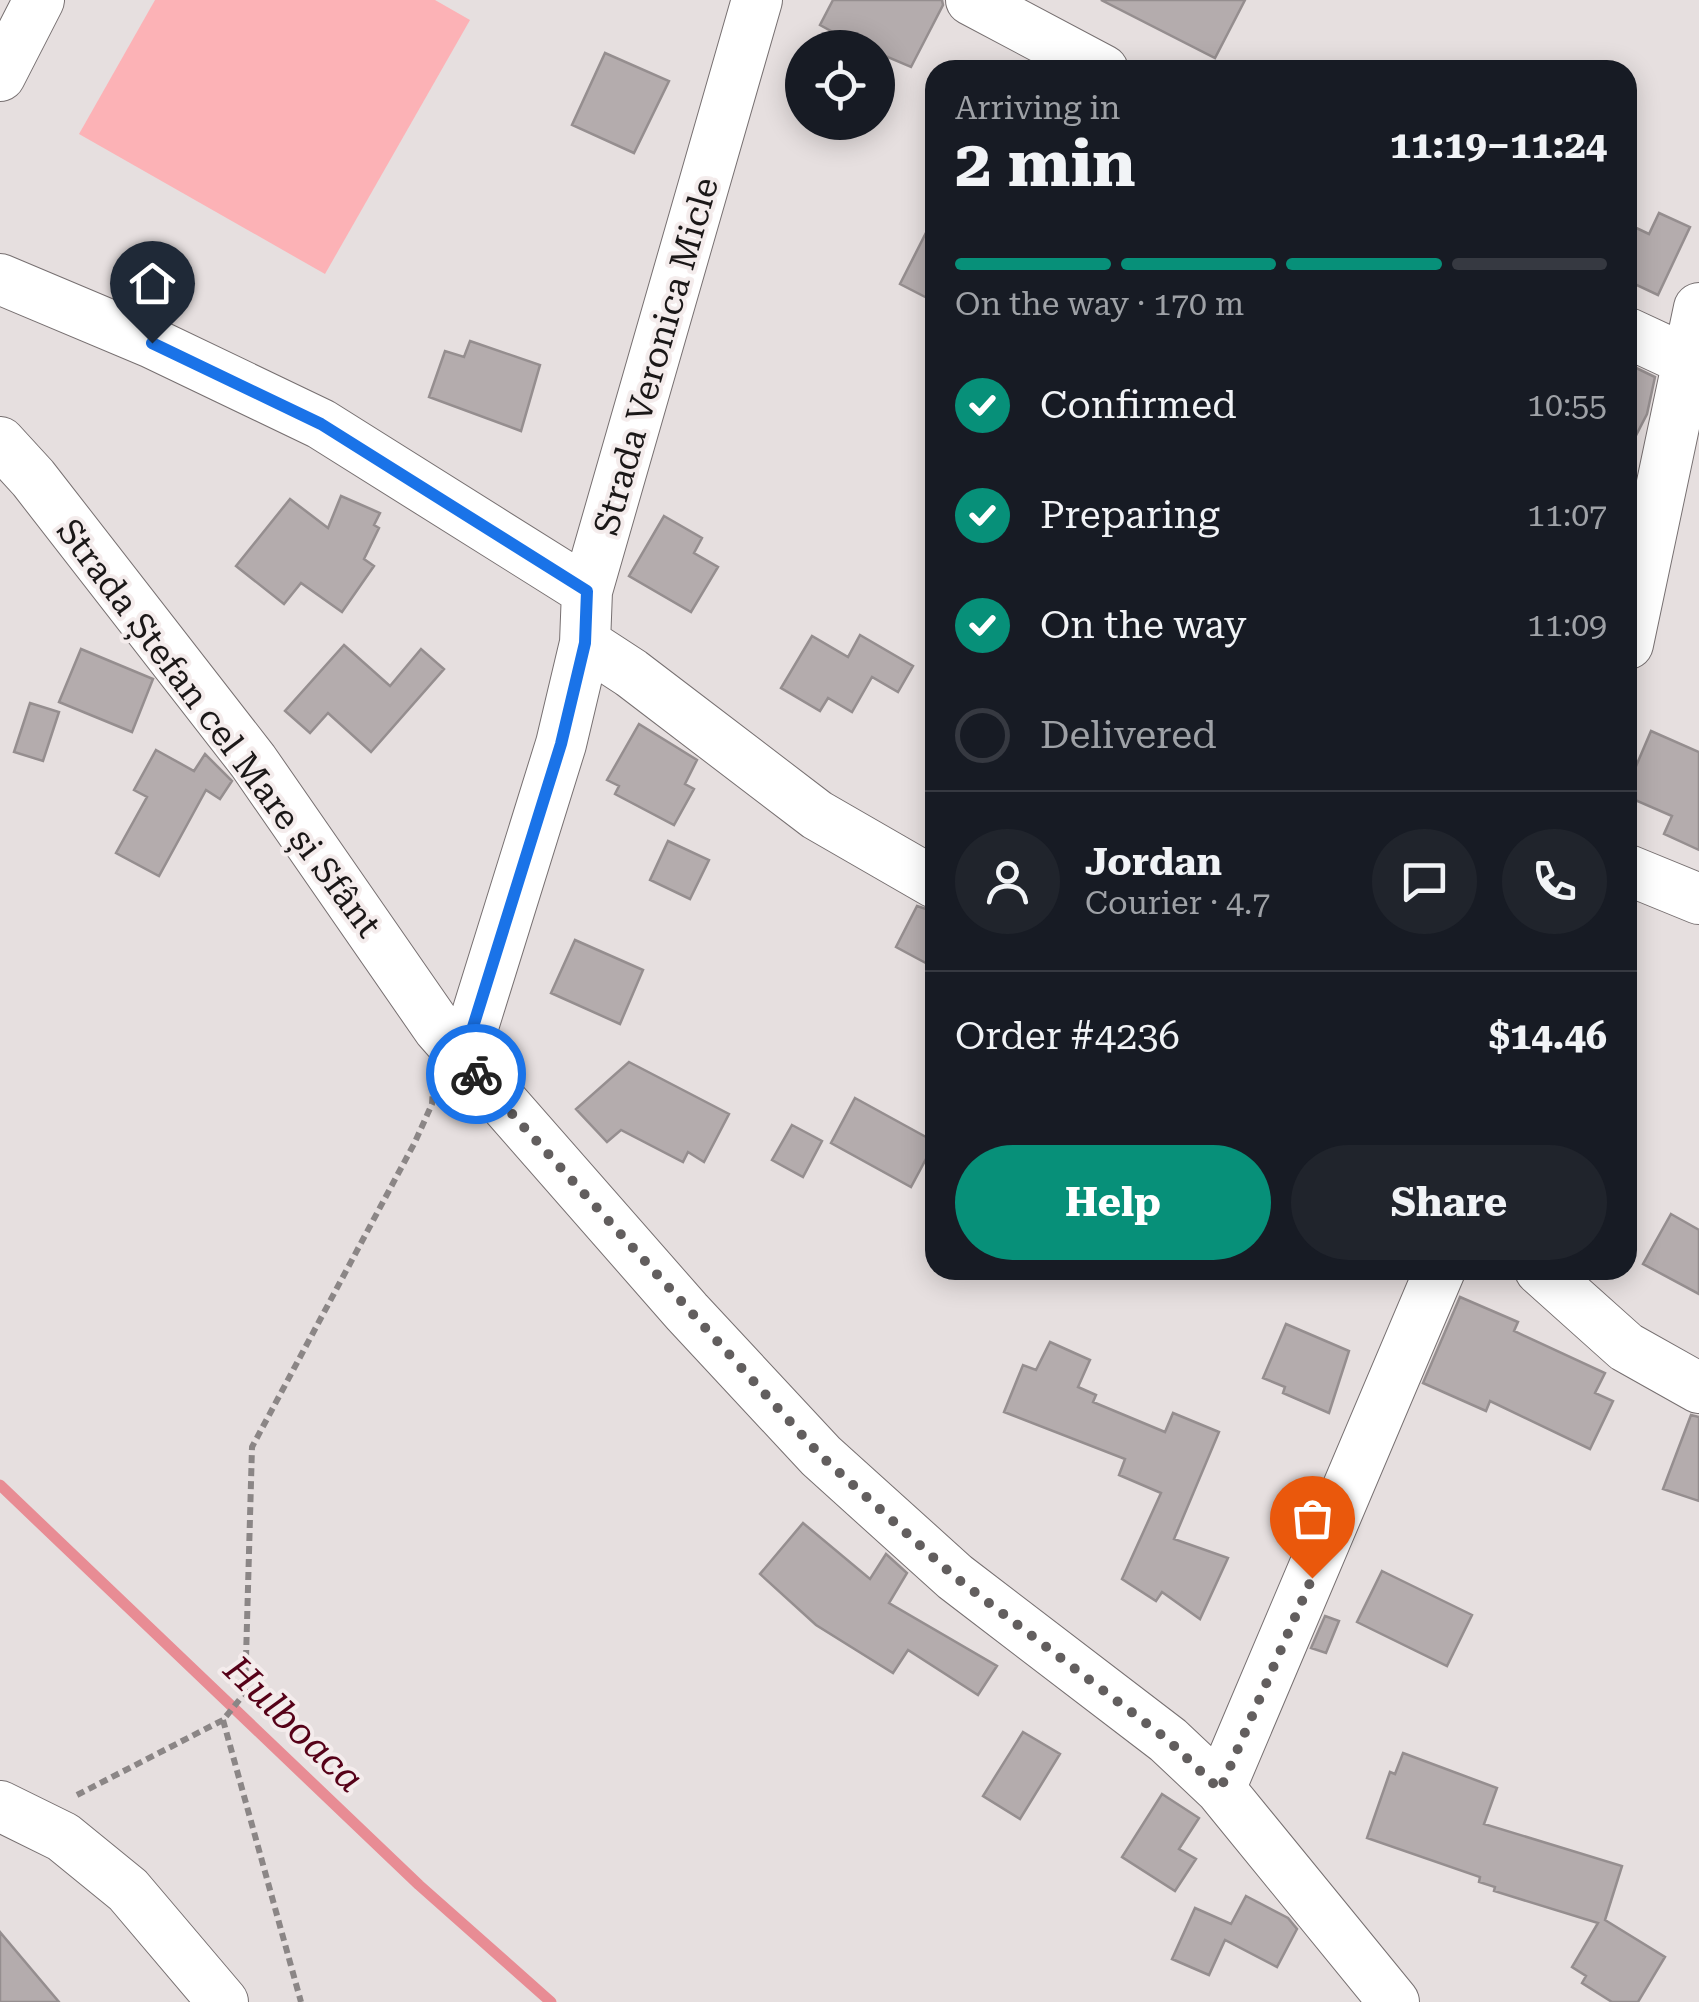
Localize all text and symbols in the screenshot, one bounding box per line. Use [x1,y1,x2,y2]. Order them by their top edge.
map controls [785,30,895,140]
button: locate [785,30,895,140]
text: Arriving in [955,89,1120,127]
text: 11:19–11:24 [1390,123,1607,167]
text: 2 min [955,126,1136,202]
street label: Strada Veronica Micle [586,173,727,540]
pin [110,241,195,344]
icon: home [125,256,180,311]
text: On the way · 170 m [955,285,1244,323]
icon: check [955,378,1010,433]
text: Confirmed [1040,383,1237,427]
text: 10:55 [1527,386,1607,424]
icon: check [955,488,1010,543]
text: Preparing [1040,493,1220,537]
text: 11:07 [1527,496,1607,534]
street label: Strada Ștefan cel Mare și Sfânt [46,511,389,947]
icon: check [955,598,1010,653]
text: On the way [1040,603,1246,647]
text: 11:09 [1527,606,1607,644]
text: Delivered [1040,713,1217,757]
button: person [955,829,1060,934]
button: chat [1372,829,1477,934]
button: phone [1502,829,1607,934]
text: Jordan [1085,840,1222,884]
text: Courier · 4.7 [1085,884,1270,922]
text: Order #4236 [955,1014,1180,1058]
text: $14.46 [1489,1014,1607,1058]
courier [426,1024,526,1124]
icon: bike [449,1047,504,1102]
button: Help [955,1145,1271,1260]
button: Share [1291,1145,1607,1260]
pin [1270,1476,1355,1579]
icon: bag [1285,1491,1340,1546]
water label: Hulboaca [215,1646,372,1801]

